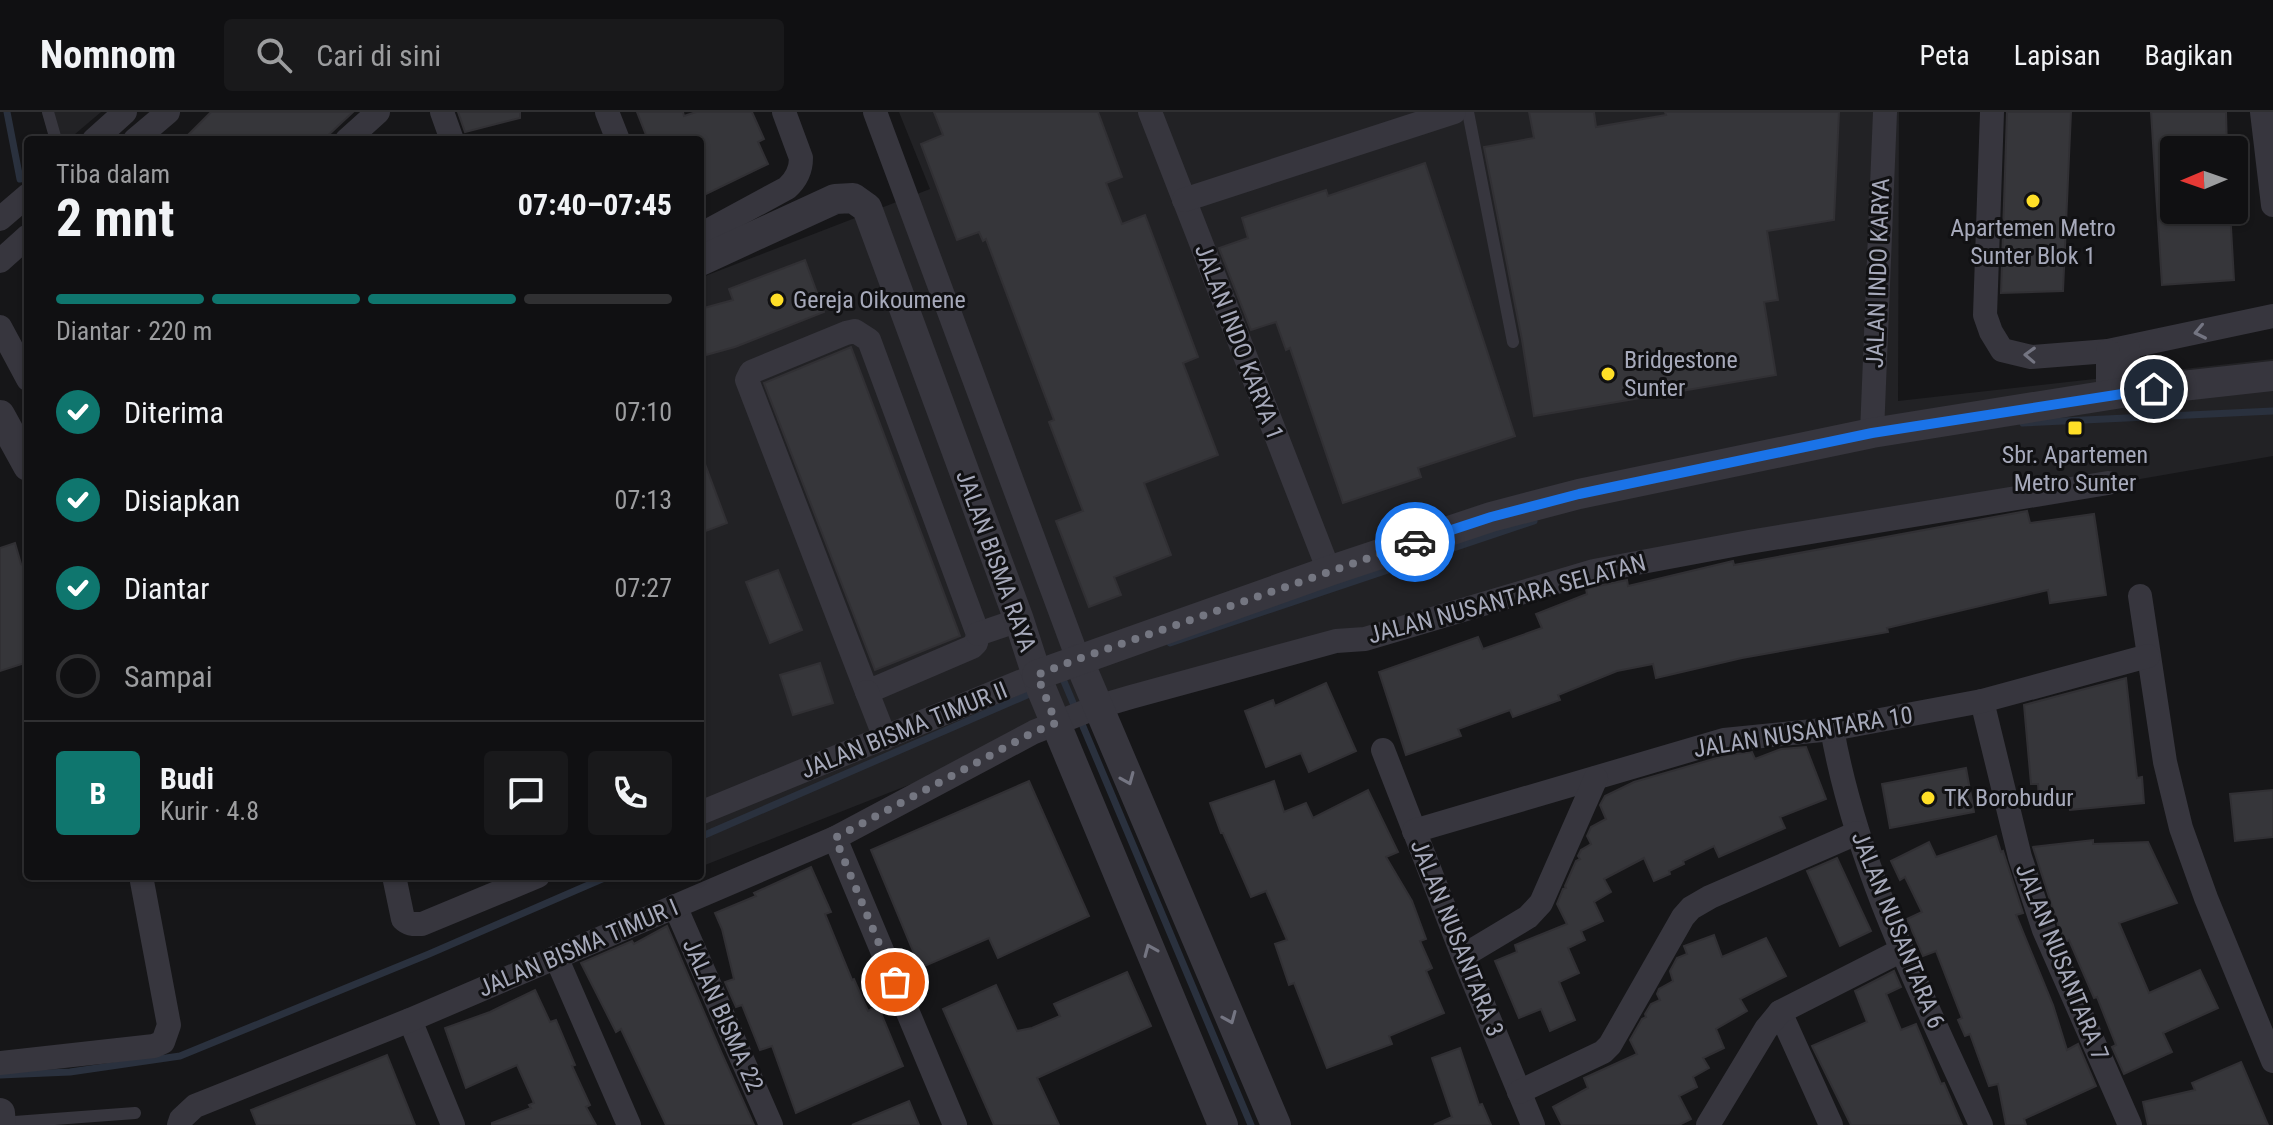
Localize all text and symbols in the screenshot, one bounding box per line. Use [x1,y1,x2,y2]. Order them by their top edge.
search box [224,19,784,91]
text: Nomnom [40,33,176,77]
icon: search [252,33,296,77]
text: Cari di sini [316,38,441,73]
text: Peta [1920,39,1970,72]
text: Lapisan [2014,39,2100,72]
text: Bagikan [2144,39,2233,72]
north arrow [2160,136,2248,224]
map controls [2160,136,2248,224]
text: Tiba dalam [56,159,170,189]
street label: JALAN INDO KARYA [1861,177,1895,368]
text: 07:40–07:45 [518,187,672,222]
text: 2 mnt [56,188,174,249]
marker: Apartemen Metro Sunter Blok 1 [2024,192,2042,210]
place label: Apartemen Metro Sunter Blok 1 [1950,214,2116,270]
street label: JALAN INDO KARYA 1 [1189,240,1289,444]
place label: Gereja Oikoumene [793,286,966,314]
marker: Gereja Oikoumene [768,291,786,309]
text: Diantar · 220 m [56,316,212,346]
one-way arrow [2194,323,2208,340]
place label: Bridgestone Sunter [1624,346,1738,402]
one-way arrow [2023,347,2036,364]
pin [2120,355,2188,423]
marker: Bridgestone Sunter [1599,365,1617,383]
icon: home [2132,367,2176,411]
icon: check [56,390,100,434]
text: Diterima [124,395,224,430]
text: 07:10 [615,397,672,427]
marker: Sbr. Apartemen Metro Sunter [2066,419,2084,437]
place label: Sbr. Apartemen Metro Sunter [2002,441,2148,497]
street label: JALAN BISMA RAYA [950,466,1042,656]
icon: check [56,478,100,522]
text: Disiapkan [124,483,240,518]
text: 07:13 [615,485,672,515]
courier [1375,502,1455,582]
icon: car [1393,520,1437,564]
street label: JALAN NUSANTARA SELATAN [1365,548,1649,650]
icon: check [56,566,100,610]
text: Diantar [124,571,209,606]
text: 07:27 [615,573,672,603]
text: Sampai [124,659,213,694]
street label: JALAN BISMA TIMUR II [797,676,1011,784]
street label: JALAN NUSANTARA 10 [1691,701,1915,763]
button: chat [484,751,568,835]
button: phone [588,751,672,835]
text: Budi [160,761,214,796]
one-way arrow [1119,771,1135,785]
text: B [90,776,106,811]
place label: TK Borobudur [1944,784,2074,812]
marker: TK Borobudur [1919,789,1937,807]
text: Kurir · 4.8 [160,796,259,826]
street label: JALAN NUSANTARA 6 [1846,828,1950,1032]
street label: JALAN NUSANTARA 3 [1405,836,1509,1040]
street label: JALAN NUSANTARA 7 [2010,860,2114,1064]
street label: JALAN BISMA TIMUR I [474,893,682,1003]
street label: JALAN BISMA 22 [677,934,769,1096]
one-way arrow [1143,943,1160,957]
pin [861,948,929,1016]
icon: bag [873,960,917,1004]
one-way arrow [1221,1010,1237,1024]

